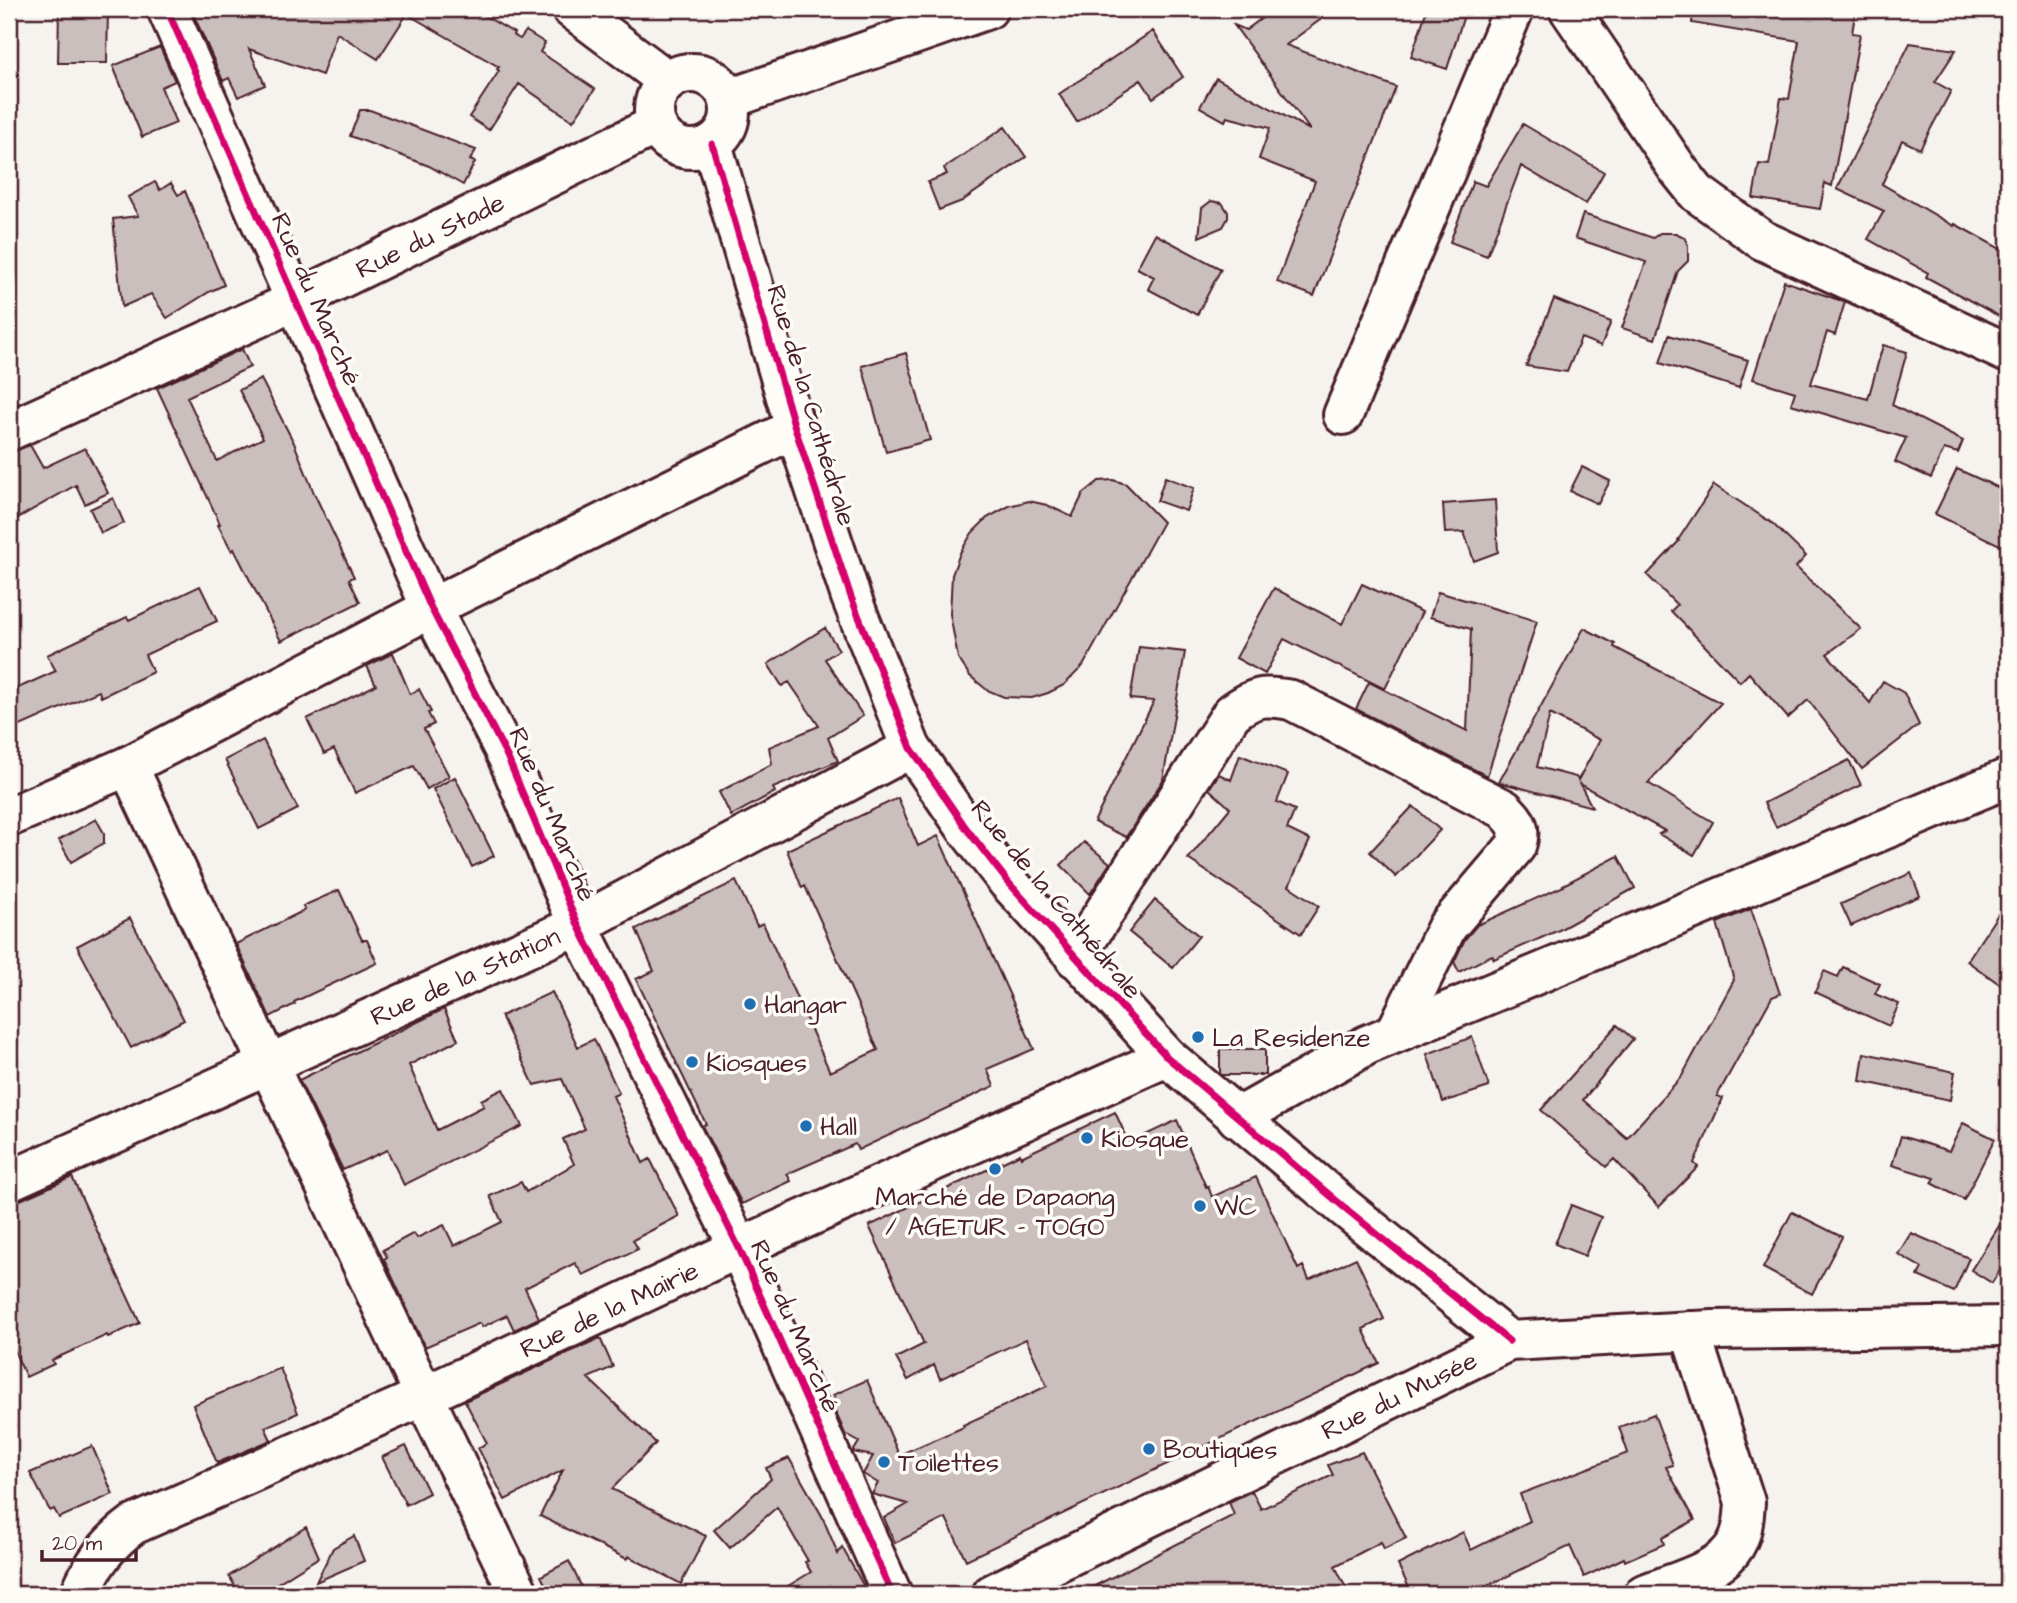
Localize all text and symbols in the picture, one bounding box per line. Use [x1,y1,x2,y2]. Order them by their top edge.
street label: Rue du Stade [350,185,510,288]
street label: Rue du Marché [262,207,370,392]
street label: Rue de la Cathédrale [757,281,865,530]
street label: Rue du Marché [499,722,605,907]
street label: Rue de la Cathédrale [962,792,1150,1007]
street label: Rue de la Station [365,918,566,1035]
place label: Hangar [764,987,847,1025]
marker: Hangar [742,996,758,1012]
place label: La Residenze [1212,1020,1371,1056]
marker: La Residenze [1190,1029,1206,1045]
place label: Kiosques [706,1045,807,1081]
marker: Kiosques [684,1054,700,1070]
place label: Hall [820,1109,857,1145]
marker: Hall [798,1118,814,1134]
place label: Kiosque [1101,1121,1189,1157]
marker: Kiosque [1079,1130,1095,1146]
marker: Marché de Dapaong / AGETUR - TOGO [987,1161,1003,1177]
place label: Marché de Dapaong / AGETUR - TOGO [875,1179,1115,1245]
place label: WC [1214,1189,1257,1225]
marker: WC [1192,1198,1208,1214]
street label: Rue du Marché [741,1234,849,1419]
street label: Rue de la Mairie [515,1253,704,1367]
street label: Rue du Musée [1315,1342,1483,1449]
place label: Boutiques [1163,1432,1277,1468]
marker: Boutiques [1141,1441,1157,1457]
place label: Toilettes [898,1445,999,1481]
marker: Toilettes [876,1454,892,1470]
scale bar [42,1519,136,1563]
text: 20 m [52,1529,103,1558]

